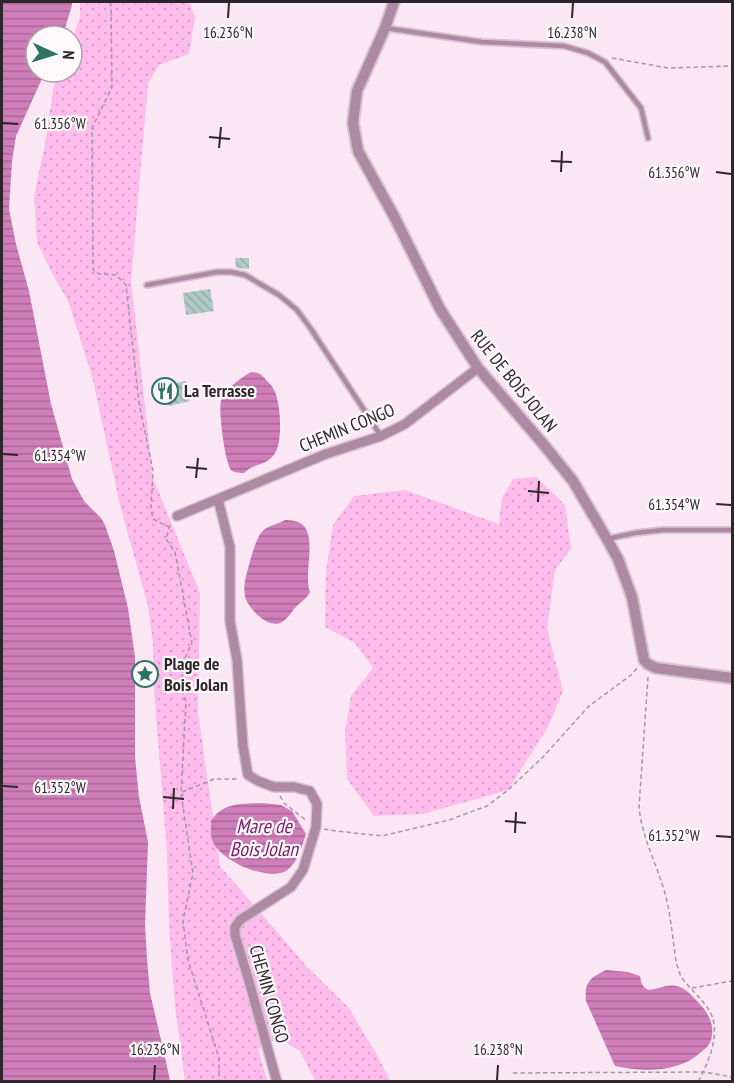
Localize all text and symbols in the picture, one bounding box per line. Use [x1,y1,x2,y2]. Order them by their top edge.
text: 16.236°N [203,23,253,42]
text: 16.238°N [547,23,597,42]
north arrow [24,24,84,84]
text: N [59,50,79,60]
text: 61.356°W [34,114,86,133]
text: 61.356°W [648,163,700,182]
street label: RUE DE BOIS JOLAN [466,325,563,436]
restaurant icon: La Terrasse [150,376,180,406]
place label: La Terrasse [184,379,255,402]
street label: CHEMIN CONGO [296,398,398,457]
text: 61.354°W [34,446,86,465]
text: 61.354°W [648,495,700,514]
place label: Plage de Bois Jolan [164,652,228,696]
place icon: Plage de Bois Jolan [130,659,160,689]
text: 61.352°W [34,778,86,797]
water label: Mare de Bois Jolan [230,813,299,862]
text: 61.352°W [648,826,700,845]
street label: CHEMIN CONGO [245,942,294,1046]
text: 16.236°N [130,1040,180,1059]
text: 16.238°N [473,1040,523,1059]

